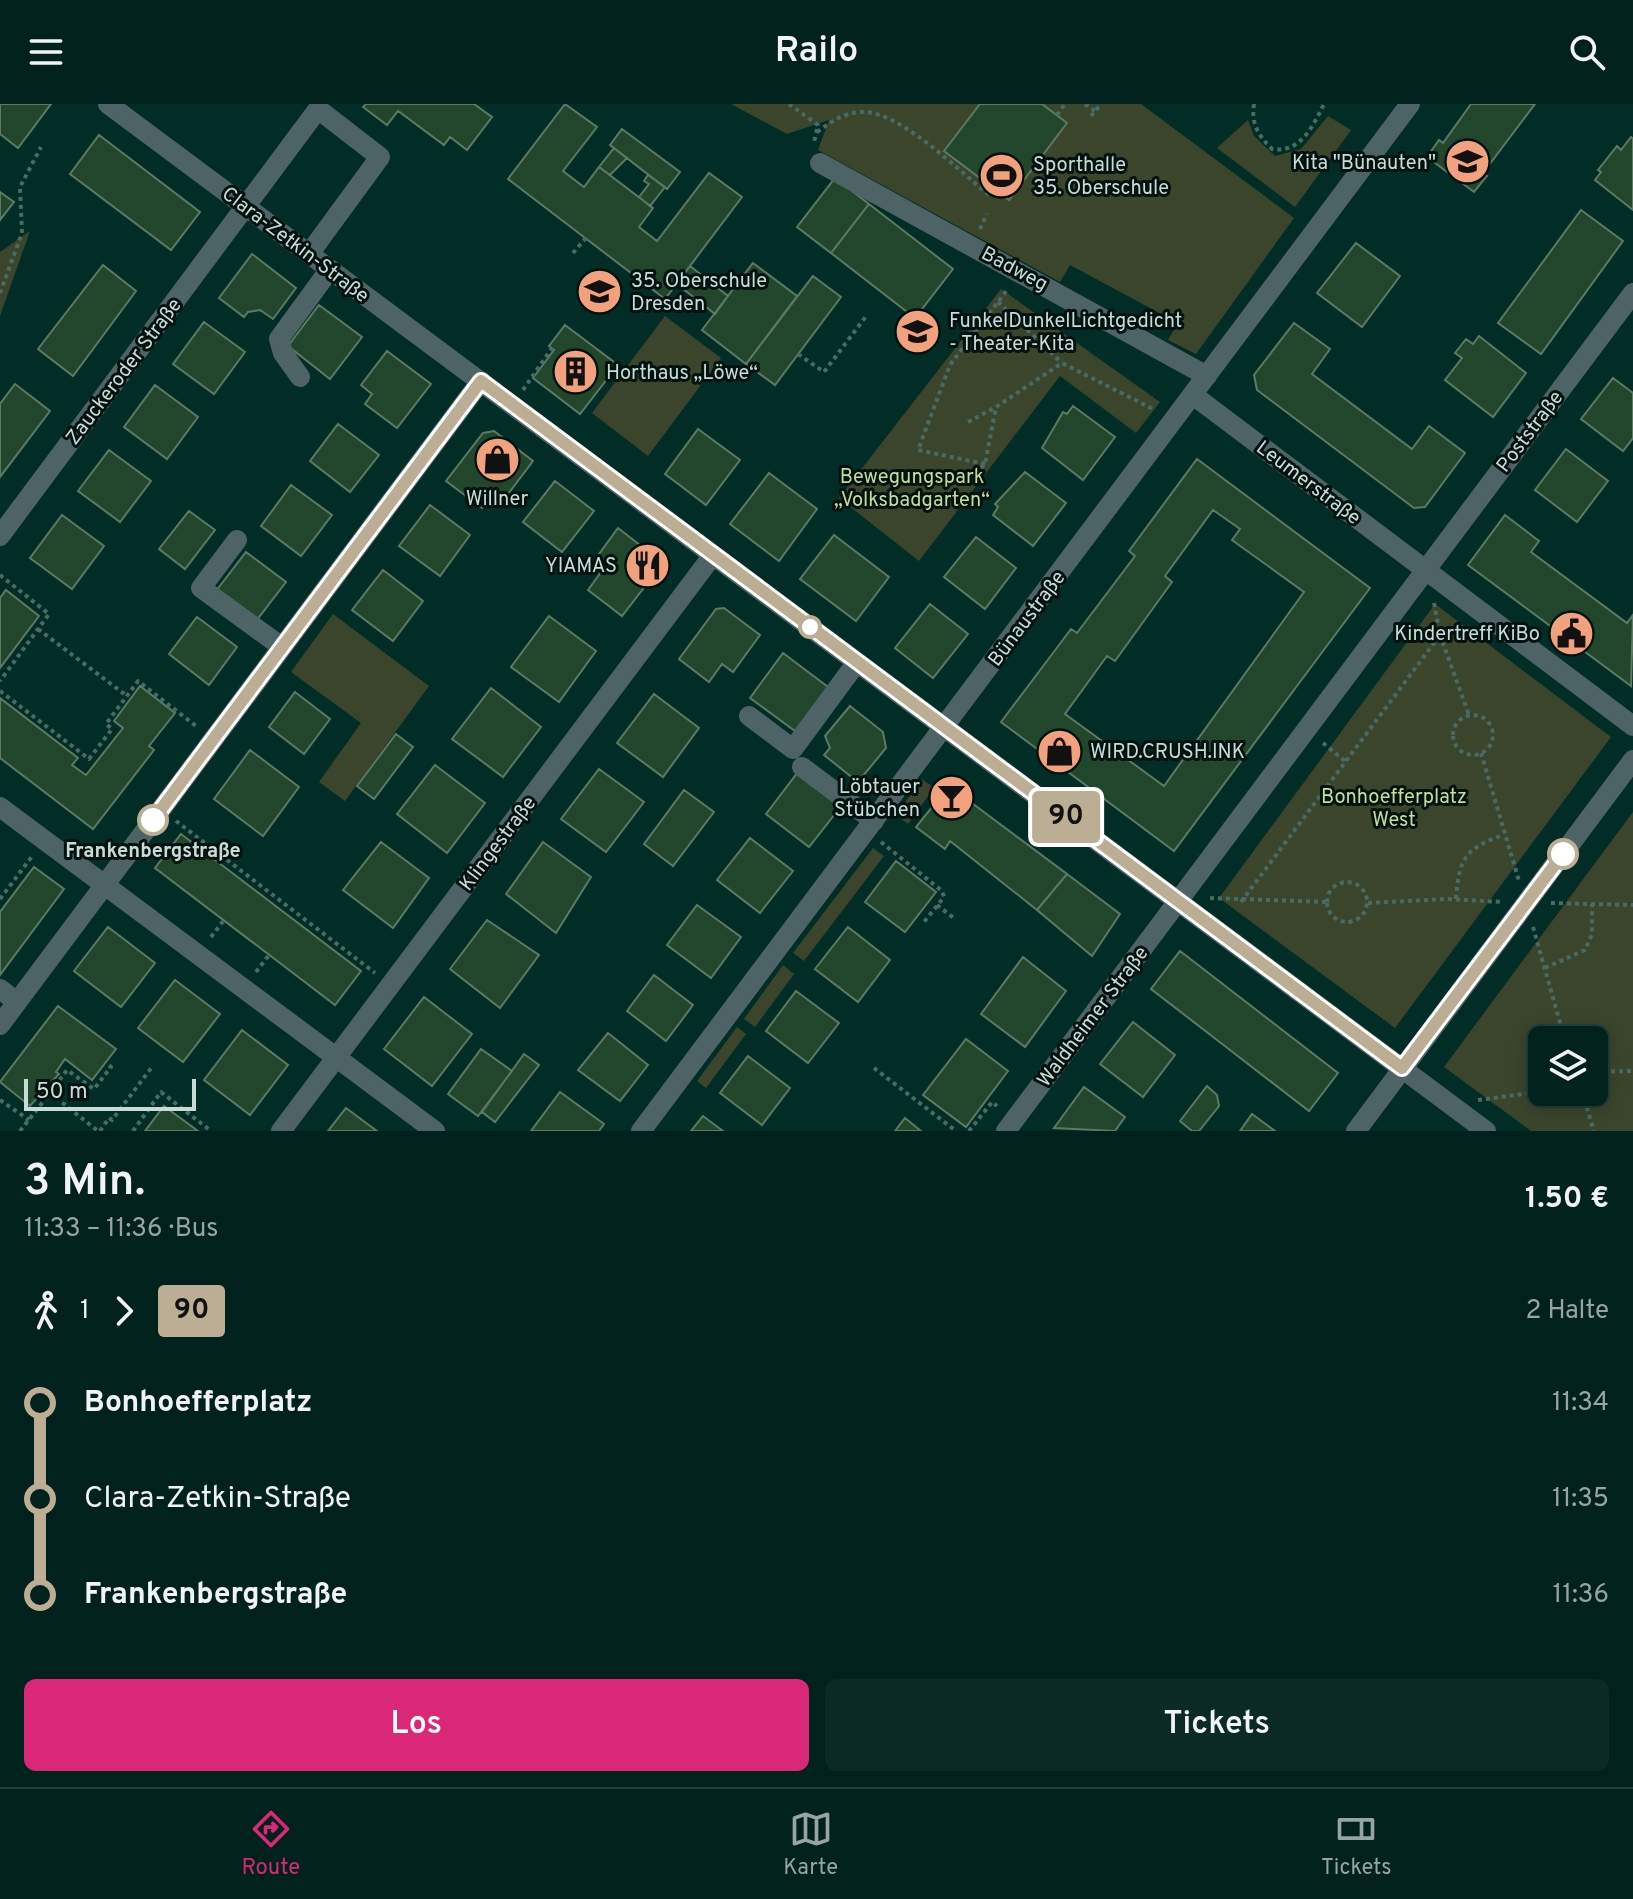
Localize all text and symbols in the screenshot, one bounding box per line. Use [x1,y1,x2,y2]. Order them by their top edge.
text: Railo [775,29,858,75]
icon: menu [24,30,68,74]
icon: search [1565,30,1609,74]
school or university icon: Kita "Bünauten" [1443,138,1491,186]
place label: Kita "Bünauten" [1292,151,1436,177]
sports icon: Sporthalle 35. Oberschule [978,152,1026,200]
place label: Sporthalle 35. Oberschule [1033,153,1169,202]
street label: Clara-Zetkin-Straße [216,182,374,310]
street label: Badweg [976,241,1052,298]
school or university icon: 35. Oberschule Dresden [576,268,624,316]
place label: 35. Oberschule Dresden [631,269,767,318]
street label: Zauckeroder Straße [61,294,188,451]
school or university icon: FunkelDunkelLichtgedicht - Theater-Kita [894,308,942,356]
place label: FunkelDunkelLichtgedicht - Theater-Kita [949,309,1182,358]
building icon: Horthaus „Löwe“ [551,348,599,396]
place label: Horthaus „Löwe“ [606,361,758,387]
street label: Poststraße [1491,386,1570,478]
shop icon: Willner [473,435,521,483]
street label: Leumerstraße [1250,436,1365,532]
park label: Bewegungspark „Volksbadgarten“ [834,465,990,514]
place label: Willner [466,487,529,513]
restaurant icon: YIAMAS [624,541,672,589]
place label: YIAMAS [545,554,617,580]
street label: Bünaustraße [983,566,1072,672]
public building icon: Kindertreff KiBo [1547,609,1595,657]
unlabelled marker [799,616,821,638]
place label: Kindertreff KiBo [1394,622,1540,648]
shop icon: WIRD.CRUSH.INK [1035,727,1083,775]
place label: WIRD.CRUSH.INK [1090,740,1245,766]
bar icon: Löbtauer Stübchen [927,774,975,822]
place label: Löbtauer Stübchen [834,775,920,824]
park label: Bonhoefferplatz West [1321,785,1467,834]
street label: Klingestraße [454,791,543,897]
line badge: 90 [1030,791,1102,843]
text: 90 [1048,799,1084,835]
marker: Frankenbergstraße [138,805,168,835]
place label: Frankenbergstraße [65,839,241,865]
unlabelled marker [1548,839,1578,869]
street label: Waldheimer Straße [1032,942,1155,1093]
map controls [1528,1026,1608,1106]
button: layers [1528,1026,1608,1106]
scale bar [24,1075,196,1111]
text: 50 m [36,1079,88,1106]
text: 3 Min. [24,1155,145,1211]
text: 1.50 € [1525,1181,1609,1218]
text: 11:33 – 11:36 · Bus [24,1213,219,1246]
icon: walk [24,1289,68,1333]
icon: forward [102,1289,146,1333]
text: 90 [174,1293,209,1329]
text: 1 [80,1295,90,1328]
text: 2 Halte [1526,1295,1609,1328]
text: Bonhoefferplatz [84,1385,312,1422]
text: 11:34 [1552,1387,1609,1420]
text: Clara-Zetkin-Straße [84,1481,351,1518]
text: 11:35 [1552,1483,1609,1516]
text: Frankenbergstraße [84,1577,347,1614]
text: 11:36 [1553,1579,1609,1612]
button: Los [24,1679,809,1771]
button: Tickets [825,1679,1609,1771]
tab: Route [241,1807,300,1882]
tab: Karte [783,1807,838,1882]
tab: Tickets [1321,1807,1391,1882]

